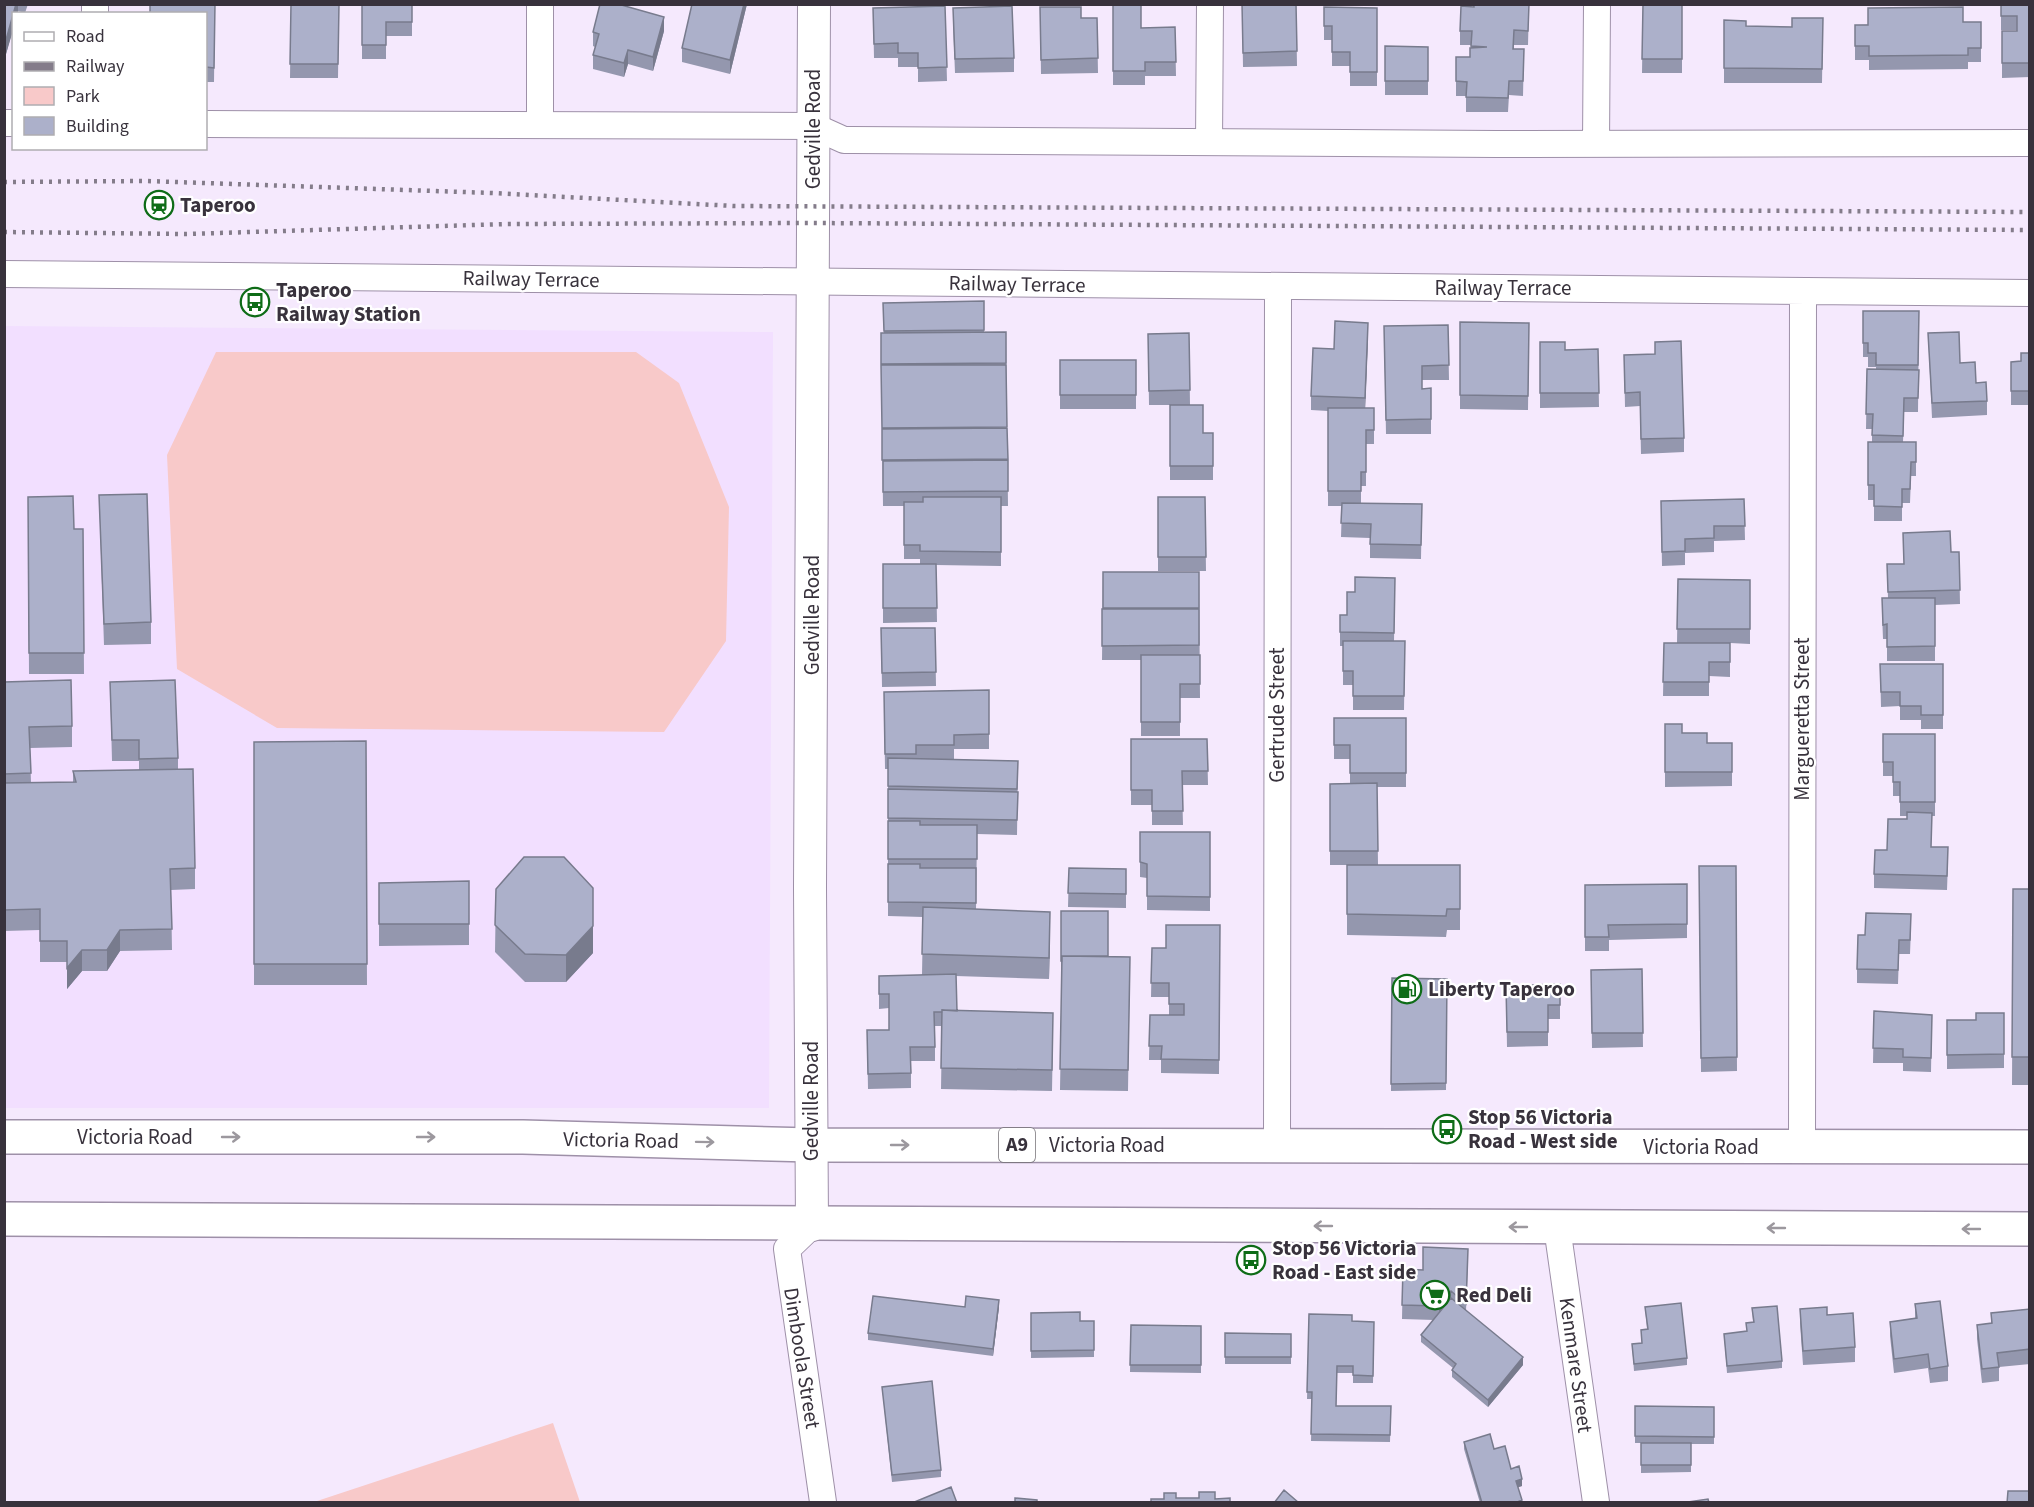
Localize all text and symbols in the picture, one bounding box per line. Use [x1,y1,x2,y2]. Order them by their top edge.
legend [12,12,207,150]
text: Road [66,24,105,49]
text: Railway [66,54,125,79]
street label: Gedville Road [798,69,828,189]
text: Park [66,84,100,109]
text: Building [66,114,129,139]
station icon: Taperoo [143,189,175,221]
place label: Taperoo [180,190,256,220]
street label: Railway Terrace [462,263,600,295]
street label: Railway Terrace [948,268,1086,300]
street label: Railway Terrace [1435,273,1571,303]
place label: Taperoo Railway Station [276,275,421,329]
bus stop icon: Taperoo Railway Station [239,286,271,318]
street label: Gedville Road [797,555,827,675]
street label: Margueretta Street [1787,637,1817,801]
street label: Gertrude Street [1262,647,1292,783]
fuel station icon: Liberty Taperoo [1391,973,1423,1005]
place label: Liberty Taperoo [1428,974,1575,1004]
street label: Gedville Road [796,1041,826,1161]
place label: Stop 56 Victoria Road - West side [1468,1102,1618,1156]
bus stop icon: Stop 56 Victoria Road - West side [1431,1113,1463,1145]
street label: Victoria Road [77,1122,193,1152]
street label: Victoria Road [563,1124,679,1156]
road number: A9 [999,1128,1035,1162]
street label: Victoria Road [1049,1130,1165,1160]
one-way arrow [221,1131,240,1143]
one-way arrow [416,1131,435,1143]
street label: Victoria Road [1643,1132,1759,1162]
one-way arrow [694,1136,714,1148]
one-way arrow [889,1139,909,1151]
one-way arrow [1314,1220,1334,1232]
one-way arrow [1509,1221,1529,1233]
one-way arrow [1767,1222,1787,1234]
one-way arrow [1962,1223,1982,1235]
place label: Stop 56 Victoria Road - East side [1272,1233,1417,1287]
bus stop icon: Stop 56 Victoria Road - East side [1235,1244,1267,1276]
supermarket icon: Red Deli [1419,1279,1451,1311]
place label: Red Deli [1456,1280,1532,1310]
street label: Dimboola Street [776,1285,828,1431]
street label: Kenmare Street [1552,1295,1600,1435]

